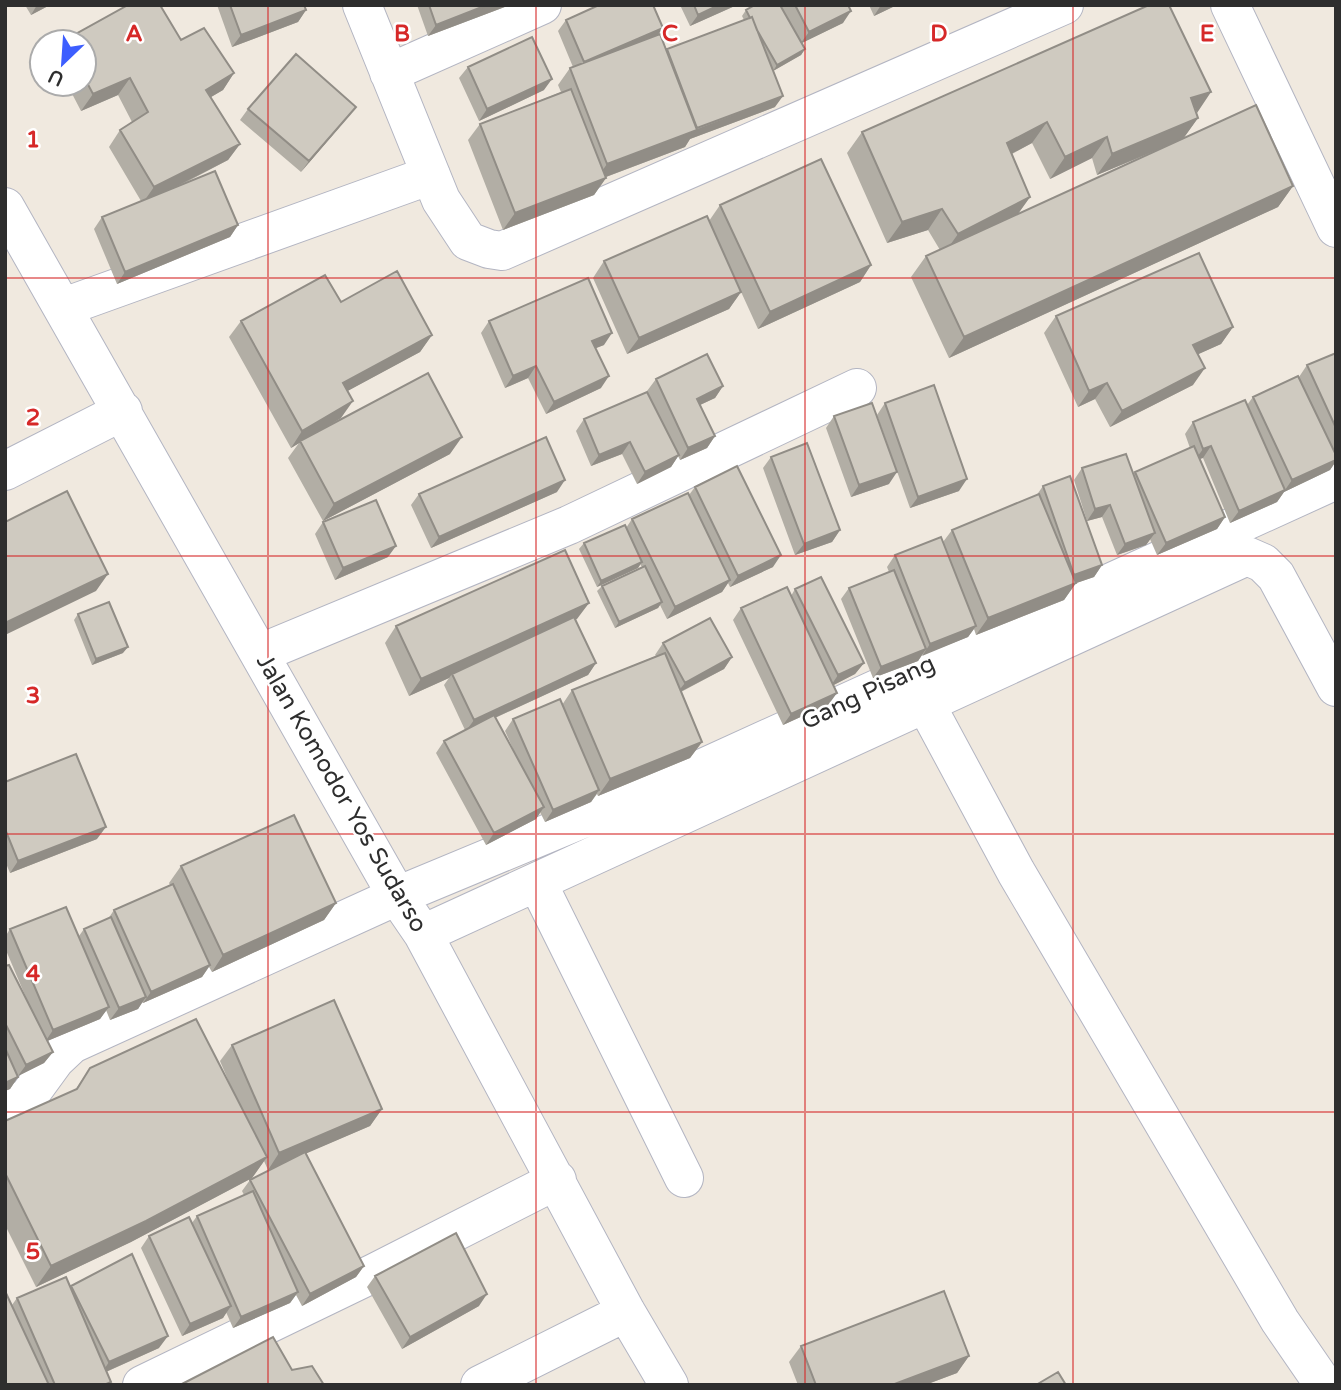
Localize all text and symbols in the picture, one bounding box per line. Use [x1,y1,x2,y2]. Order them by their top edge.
text: A [125,20,143,48]
text: B [394,20,410,48]
text: C [662,20,678,48]
text: D [930,20,948,48]
text: E [1200,20,1214,48]
north arrow [28,28,98,98]
text: U [45,64,67,91]
text: 1 [26,126,40,154]
text: 2 [26,404,40,432]
street label: Jalan Komodor Yos Sudarso [250,649,433,938]
street label: Gang Pisang [797,649,940,736]
text: 3 [26,682,40,710]
text: 4 [26,960,41,988]
text: 5 [26,1238,40,1266]

